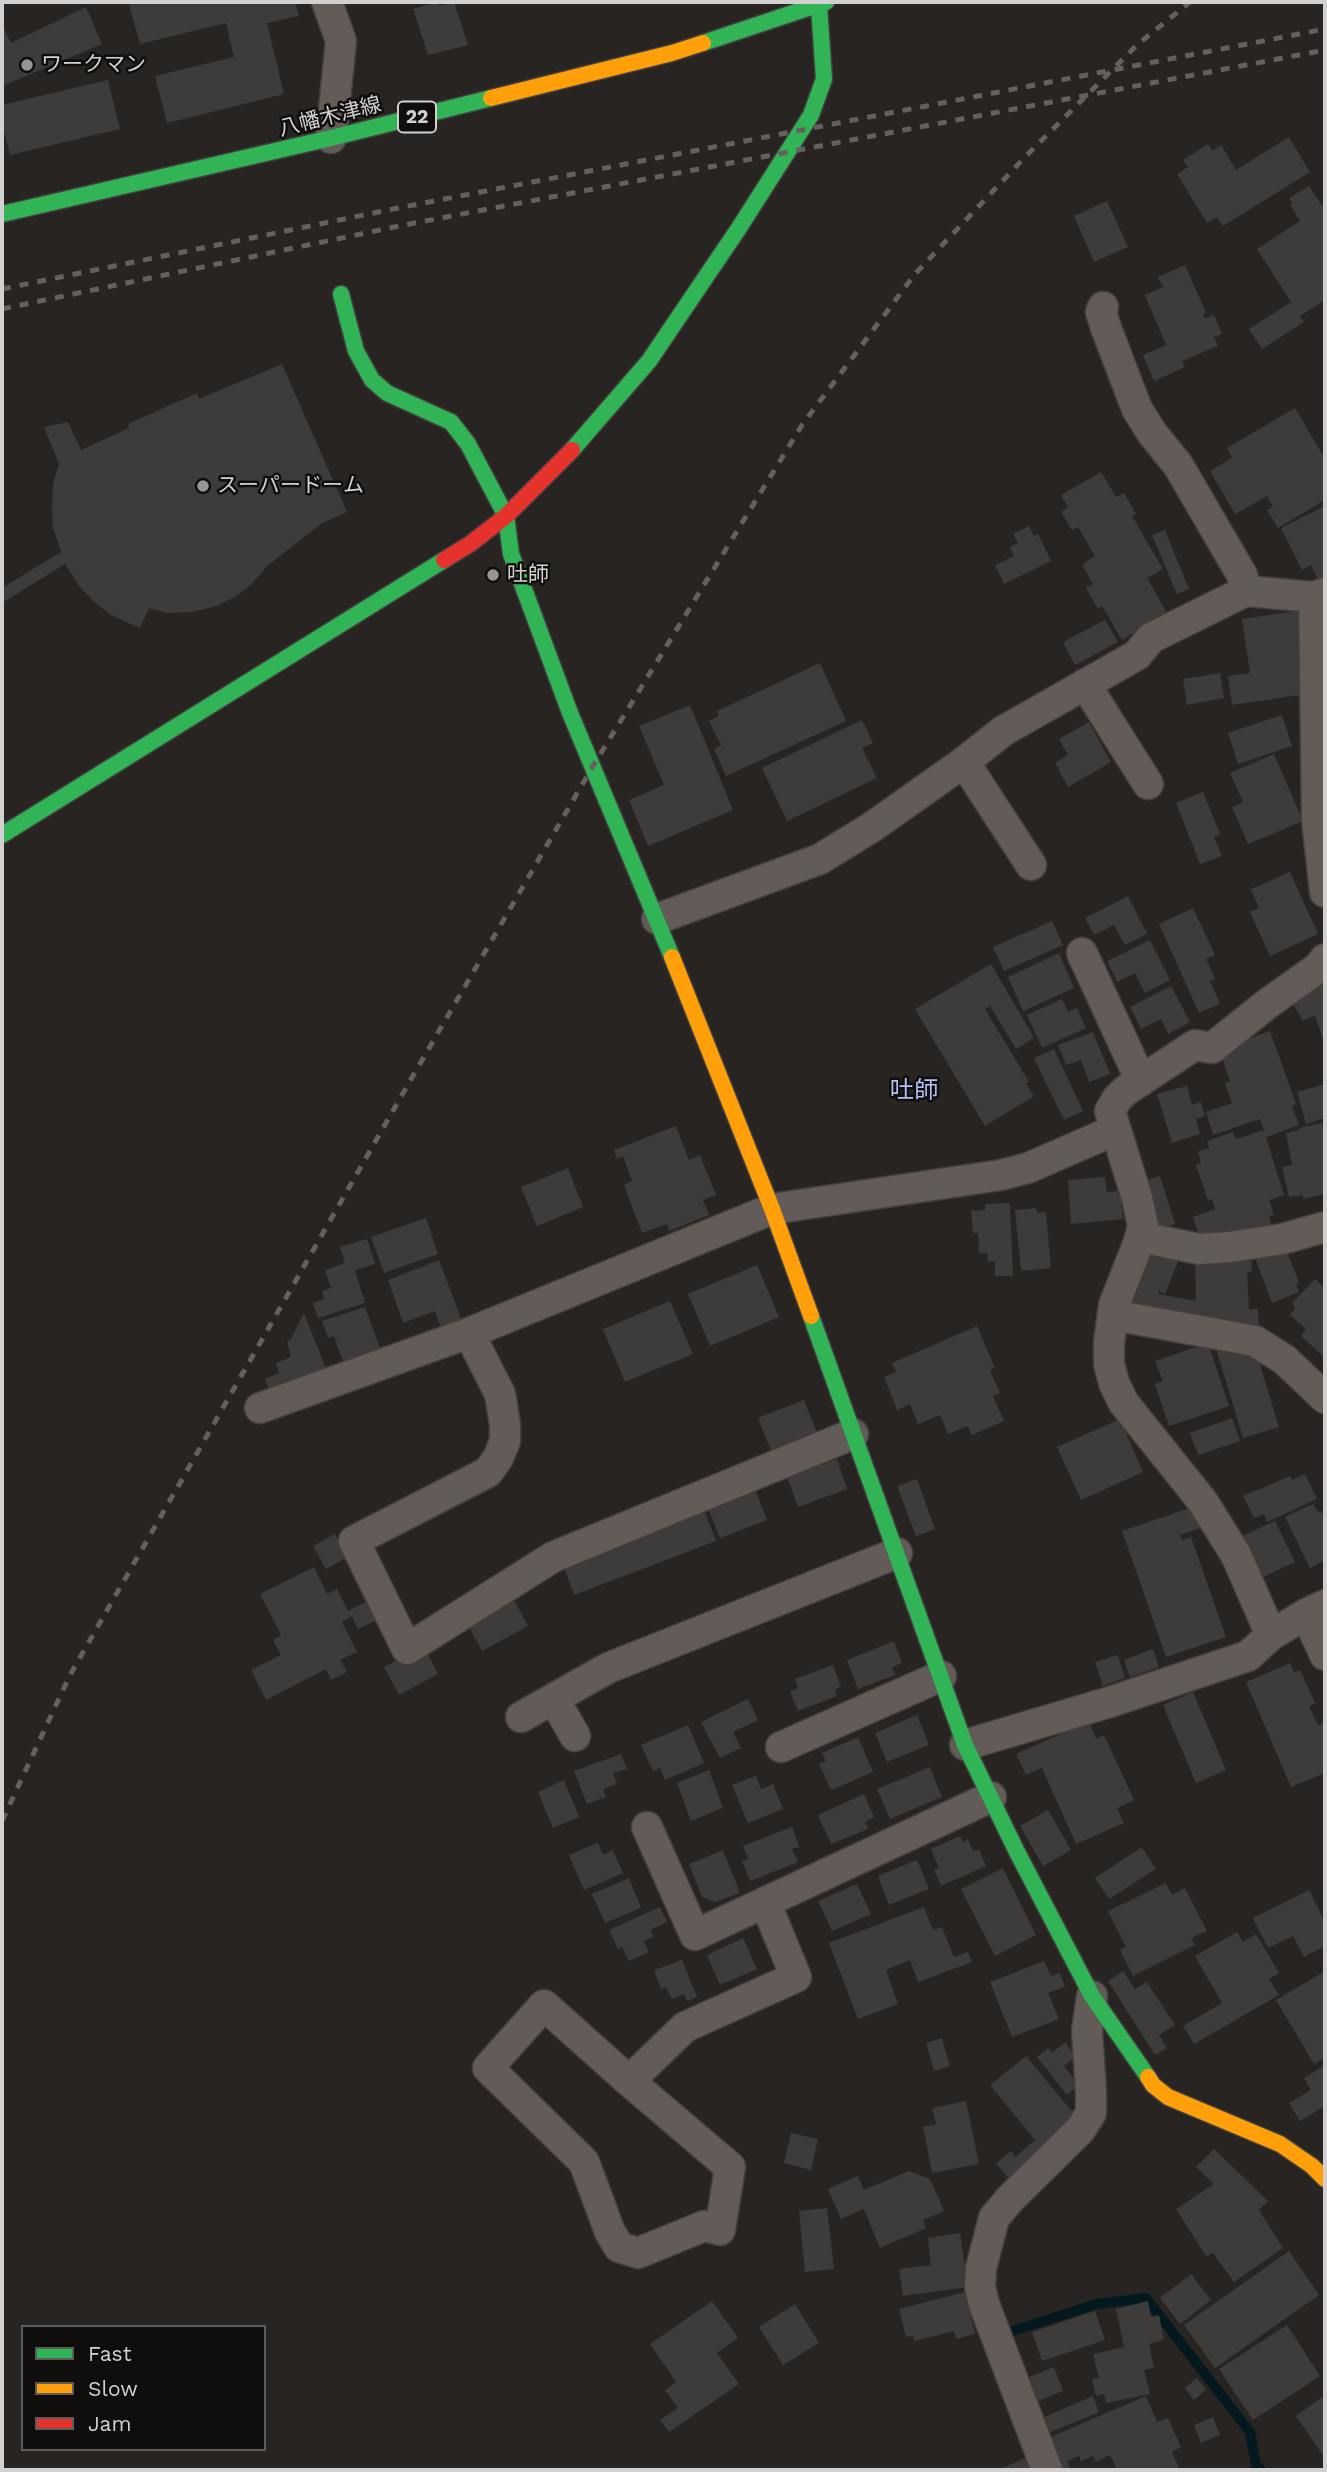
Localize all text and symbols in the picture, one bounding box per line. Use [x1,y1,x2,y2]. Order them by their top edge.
place label: ワークマン [41,52,146,78]
marker: ワークマン [19,57,35,73]
street label: 八幡木津線 [276,92,384,142]
road number: 22 [398,102,436,132]
place label: スーパードーム [217,473,364,499]
marker: スーパードーム [195,478,211,494]
place label: 吐師 [507,562,549,588]
marker: 吐師 [485,567,501,583]
district label: 吐師 [890,1077,938,1105]
legend [21,2325,266,2451]
text: Fast [88,2341,132,2366]
text: Slow [88,2376,138,2401]
text: Jam [88,2411,131,2436]

